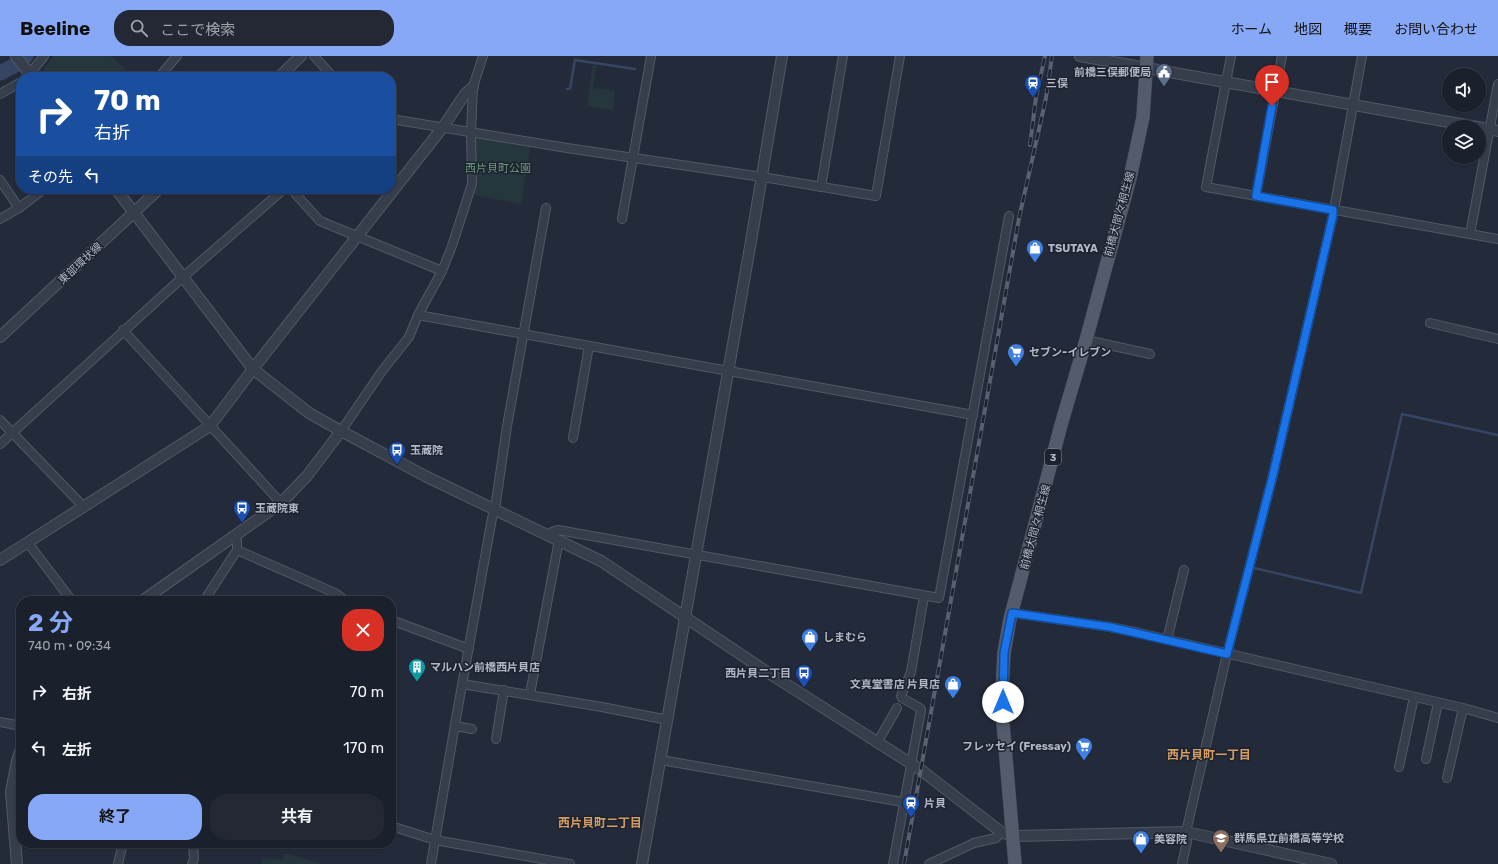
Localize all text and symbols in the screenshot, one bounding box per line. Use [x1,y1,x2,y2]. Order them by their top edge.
search box [114,10,394,46]
text: Beeline [20,17,90,40]
icon: search [128,17,150,39]
text: ここで検索 [160,21,235,39]
text: ホーム [1230,21,1272,38]
text: 地図 [1294,21,1322,38]
text: 概要 [1344,21,1372,38]
text: お問い合わせ [1394,21,1478,38]
public building icon: 前橋三俣郵便局 [1154,62,1174,87]
pin [1255,65,1289,106]
place label: 前橋三俣郵便局 [1074,66,1151,79]
map controls [1442,68,1486,164]
button: sound [1442,68,1486,112]
icon: arrive [1261,71,1283,93]
station icon: 三俣 [1023,73,1043,98]
place label: 三俣 [1046,77,1068,90]
text: 70 m [94,84,161,117]
icon: right [28,88,80,140]
button: layers [1442,120,1486,164]
text: 右折 [94,122,130,144]
park label: 西片貝町公園 [465,162,531,175]
icon: left [81,164,103,186]
text: その先 [28,168,73,186]
street label: 前橋大間々桐生線 [1102,170,1137,258]
shop icon: TSUTAYA [1025,238,1045,263]
street label: 東部環状線 [56,240,105,287]
place label: TSUTAYA [1048,242,1098,255]
supermarket icon: セブン-イレブン [1006,342,1026,367]
place label: セブン-イレブン [1029,346,1111,359]
bus stop icon: 玉蔵院 [387,440,407,465]
place label: 玉蔵院 [410,444,443,457]
road number: 3 [1045,449,1061,465]
street label: 前橋大間々桐生線 [1018,483,1053,571]
bus stop icon: 玉蔵院東 [232,498,252,523]
place label: 玉蔵院東 [255,502,299,515]
text: 2 分 [28,609,73,637]
button: close [342,609,384,651]
shop icon: しまむら [800,627,820,652]
place label: しまむら [823,631,867,644]
text: 740 m · 09:34 [28,638,111,653]
building icon: マルハン前橋西片貝店 [407,657,427,682]
place label: マルハン前橋西片貝店 [430,661,540,674]
bus stop icon: 西片貝二丁目 [794,663,814,688]
place label: 西片貝二丁目 [725,667,791,680]
shop icon: 文真堂書店 片貝店 [943,674,963,699]
place label: 文真堂書店 片貝店 [850,678,940,691]
icon: right [28,681,50,703]
position arrow [982,681,1024,723]
text: 70 m [350,683,384,701]
text: 右折 [62,685,92,703]
supermarket icon: フレッセイ (Fressay) [1074,736,1094,761]
icon: left [28,737,50,759]
text: 170 m [343,739,384,757]
place label: フレッセイ (Fressay) [962,740,1071,753]
text: 左折 [62,741,92,759]
district label: 西片貝町一丁目 [1167,748,1251,762]
station icon: 片貝 [901,793,921,818]
button: 終了 [28,794,202,840]
button: 共有 [210,794,384,840]
place label: 片貝 [924,797,946,810]
district label: 西片貝町二丁目 [558,816,642,830]
school or university icon: 群馬県立前橋高等学校 [1211,828,1231,853]
shop icon: 美容院 [1131,829,1151,854]
place label: 群馬県立前橋高等学校 [1234,832,1344,845]
place label: 美容院 [1154,833,1187,846]

